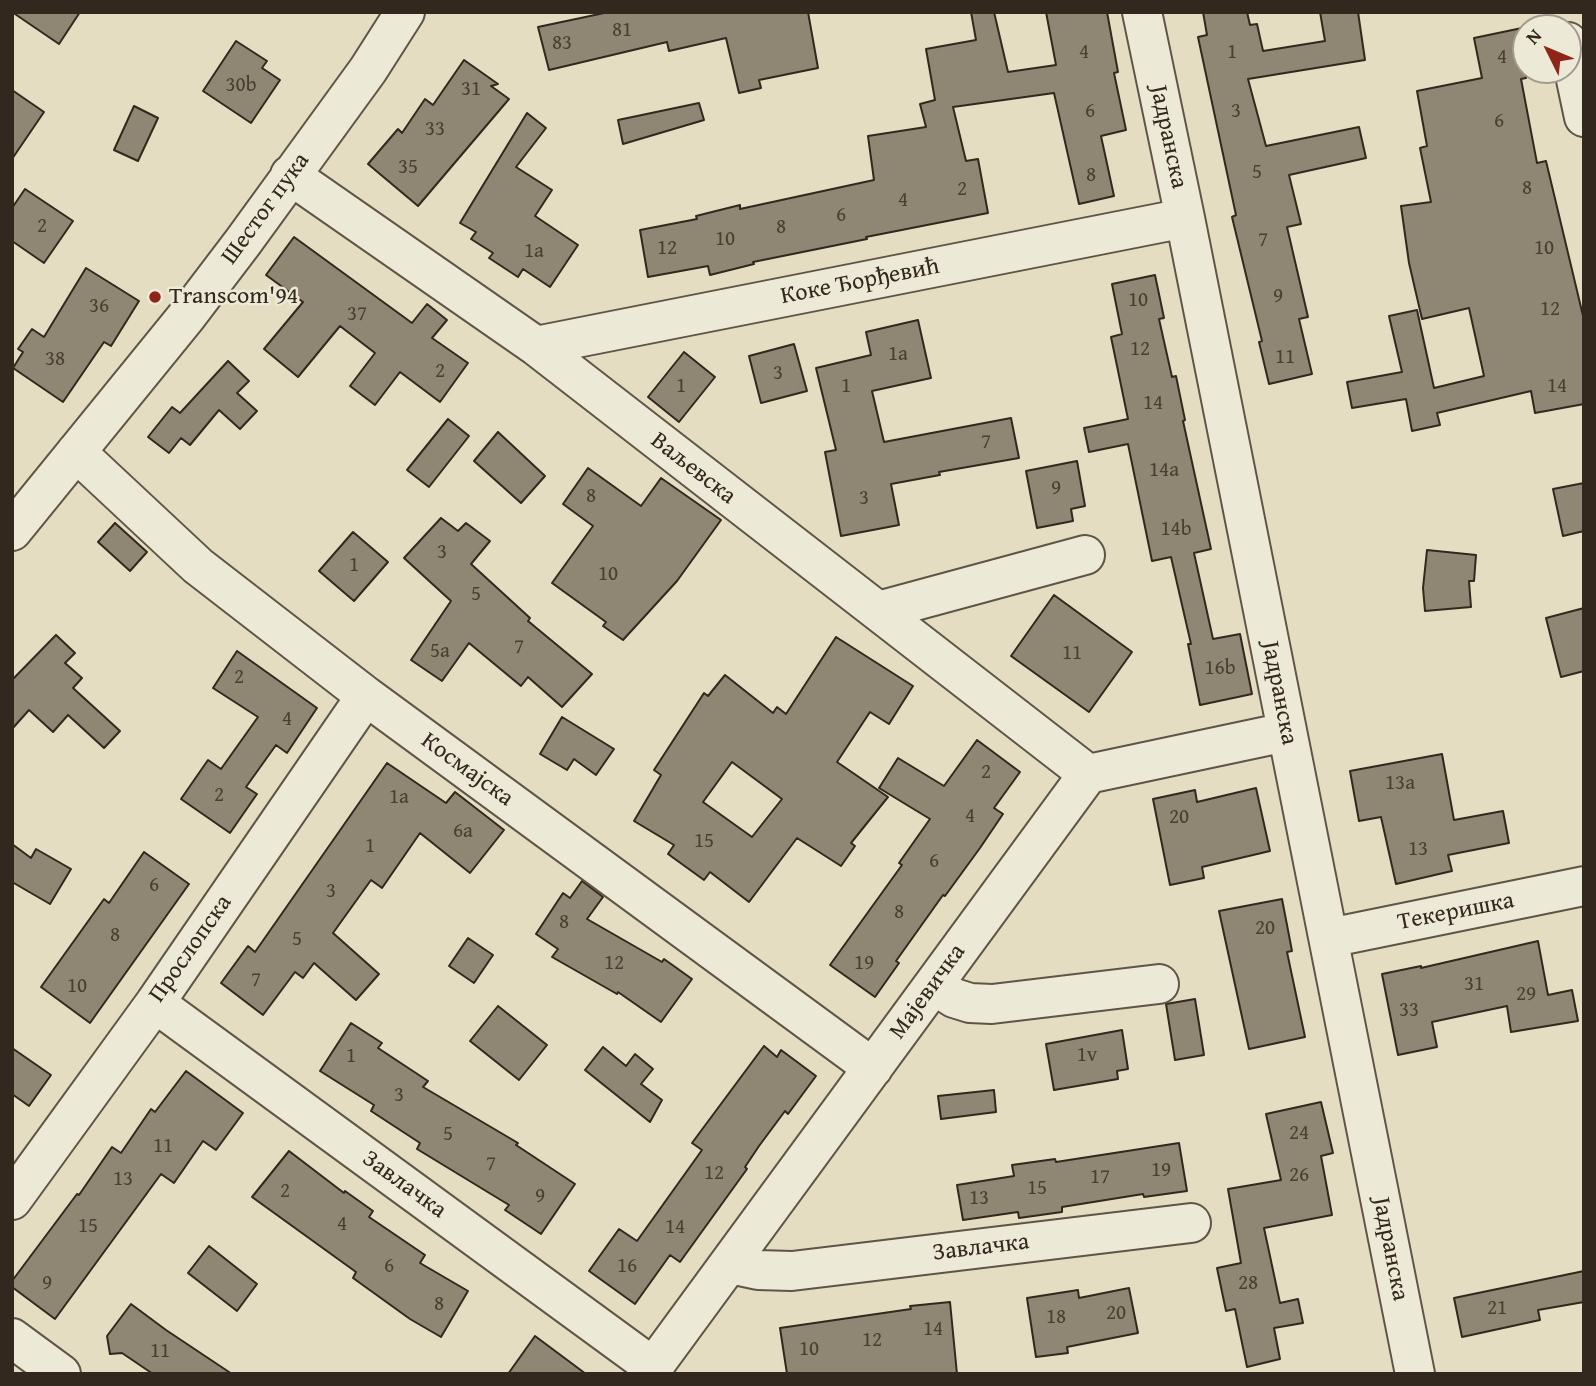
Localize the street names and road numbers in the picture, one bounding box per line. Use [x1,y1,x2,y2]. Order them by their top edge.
street label: Јадранска [1143,83,1193,191]
street label: Шестог пука [216,148,316,270]
street label: Коке Ђорђевић [778,253,942,311]
street label: Ваљевска [645,427,741,511]
street label: Јадранска [1255,639,1303,747]
street label: Космајска [415,727,519,813]
street label: Текеришка [1395,887,1517,937]
street label: Прослопска [143,890,239,1008]
street label: Мајевичка [884,939,972,1045]
street label: Завлачка [356,1145,452,1225]
street label: Јадранска [1366,1195,1414,1303]
street label: Завлачка [931,1228,1031,1268]

